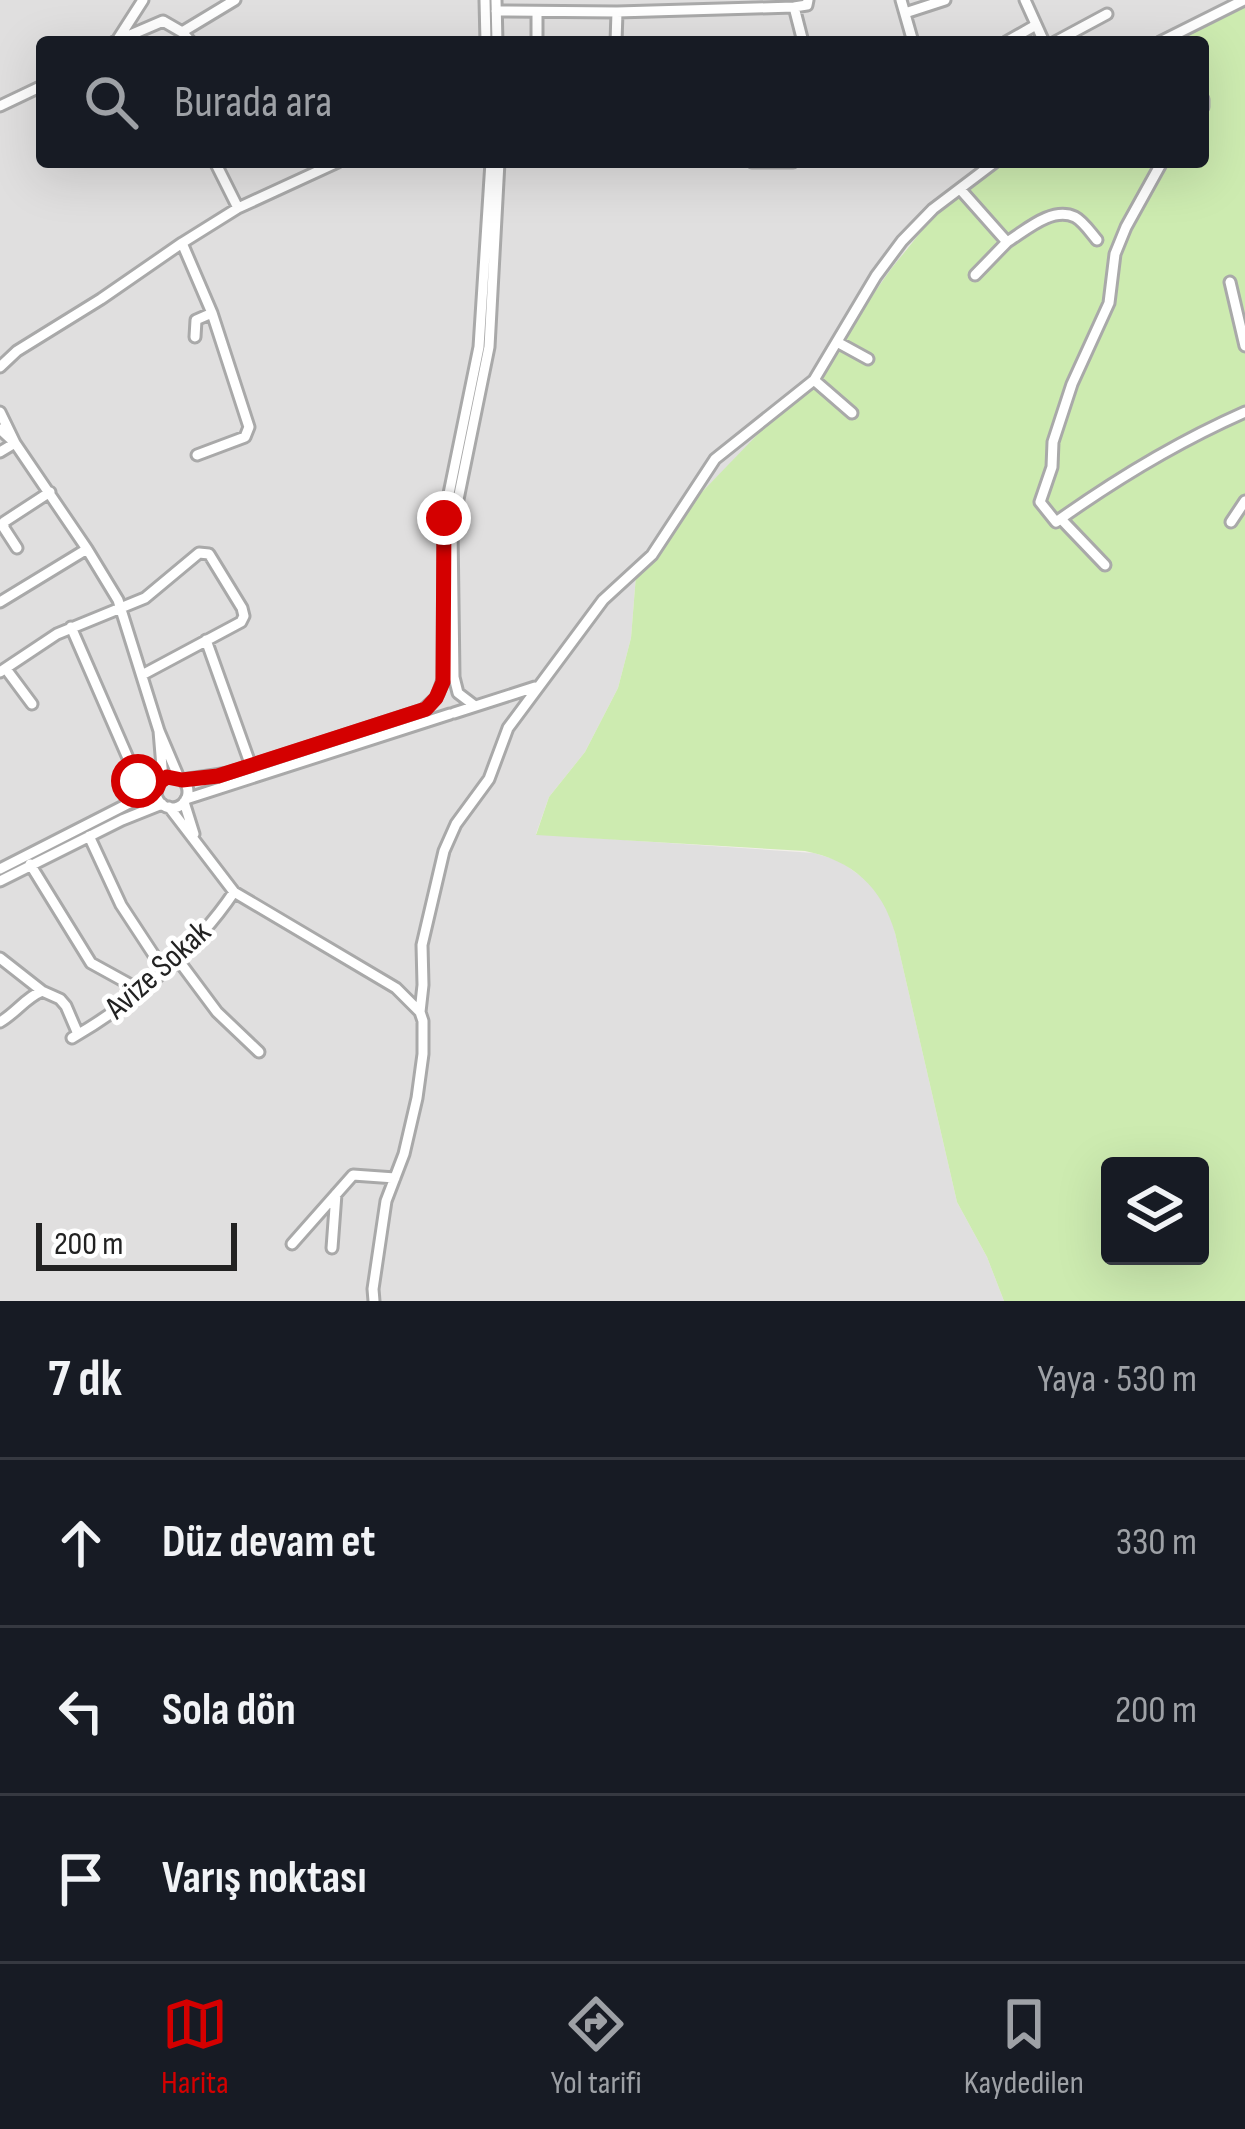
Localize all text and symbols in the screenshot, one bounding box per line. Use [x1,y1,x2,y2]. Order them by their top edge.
search box [36,36,1209,168]
icon: search [78,69,144,135]
text: Burada ara [174,75,332,130]
route end [417,491,471,545]
route start [111,754,165,808]
street label: Avize Sokak [96,912,219,1028]
map controls [1101,1157,1209,1265]
button: layers [1101,1157,1209,1265]
scale bar [36,1217,237,1270]
text: 200 m [54,1224,123,1264]
text: 7 dk [48,1349,122,1410]
text: Yaya · 530 m [1037,1356,1197,1403]
icon: ahead [48,1510,114,1576]
text: Düz devam et [162,1515,375,1570]
text: 330 m [1116,1519,1197,1566]
icon: left [48,1678,114,1744]
text: Sola dön [162,1683,296,1738]
text: 200 m [1115,1687,1197,1734]
icon: arrive [48,1846,114,1912]
text: Varış noktası [162,1851,367,1906]
tab: Harita [161,1991,229,2103]
tab: Yol tarifi [551,1991,642,2103]
tab: Kaydedilen [964,1991,1084,2103]

